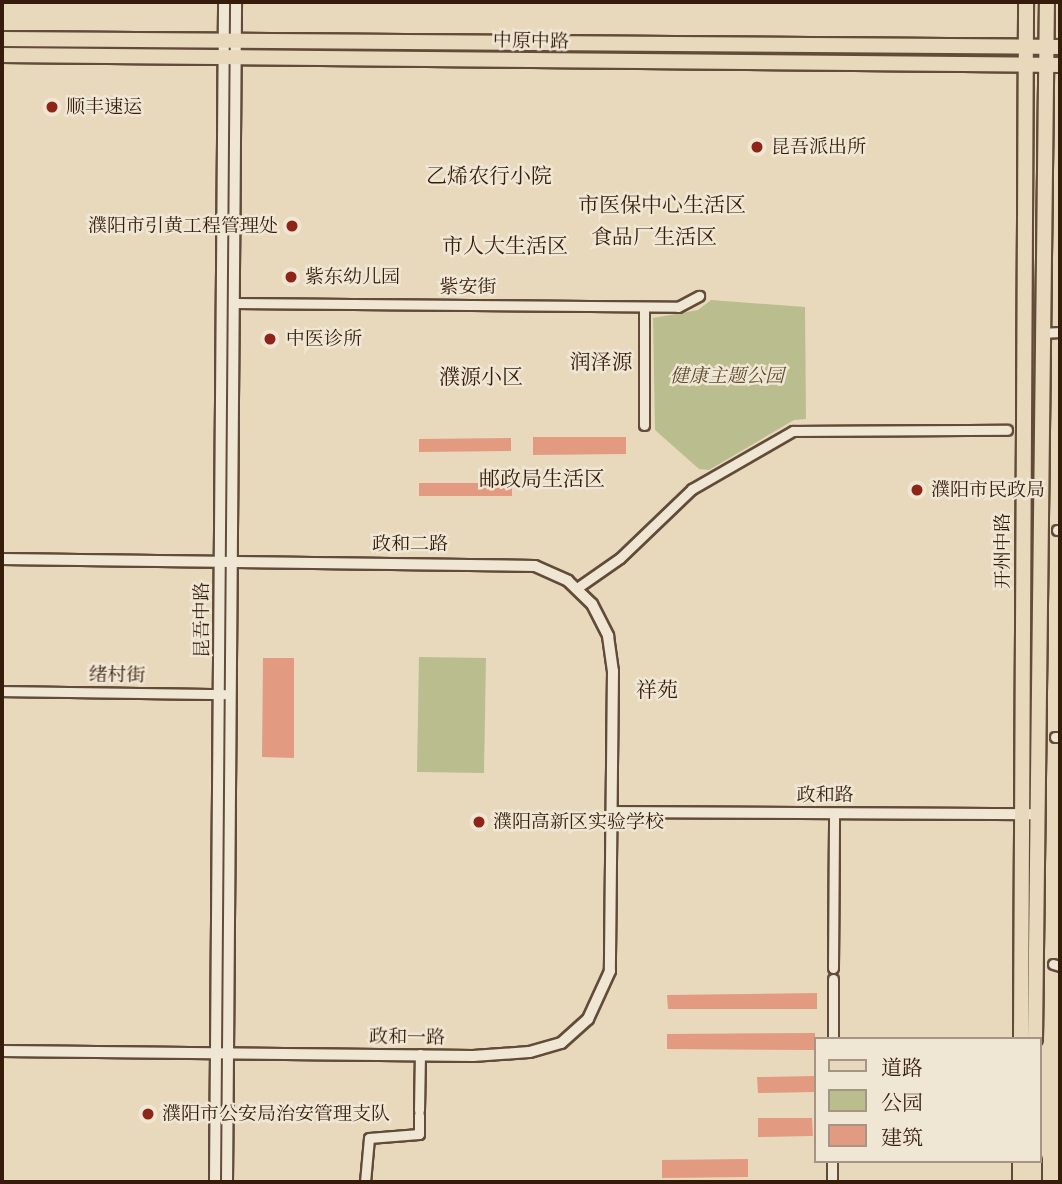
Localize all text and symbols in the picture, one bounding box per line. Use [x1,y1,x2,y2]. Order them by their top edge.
street label: 中原中路 [493,29,569,53]
place label: 顺丰速运 [66,96,142,118]
marker: 顺丰速运 [44,99,60,115]
place label: 昆吾派出所 [771,136,866,158]
marker: 昆吾派出所 [749,139,765,155]
district label: 乙烯农行小院 [426,163,552,189]
district label: 市医保中心生活区 [578,192,746,218]
place label: 濮阳市引黄工程管理处 [88,215,278,237]
marker: 濮阳市引黄工程管理处 [284,218,300,234]
district label: 食品厂生活区 [591,224,717,250]
district label: 市人大生活区 [442,233,568,259]
place label: 紫东幼儿园 [305,266,400,288]
marker: 紫东幼儿园 [283,269,299,285]
street label: 紫安街 [440,276,496,298]
place label: 中医诊所 [286,328,362,350]
marker: 中医诊所 [260,329,280,349]
district label: 润泽源 [570,349,632,375]
district label: 濮源小区 [439,364,523,390]
park label: 健康主题公园 [670,365,784,387]
district label: 邮政局生活区 [479,466,605,492]
place label: 濮阳市民政局 [931,479,1045,501]
marker: 濮阳市民政局 [909,482,925,498]
street label: 开州中路 [992,513,1014,589]
street label: 政和二路 [372,533,448,555]
street label: 昆吾中路 [191,582,213,658]
street label: 绪村街 [88,663,146,687]
district label: 祥苑 [636,677,678,703]
street label: 政和路 [797,784,853,806]
place label: 濮阳高新区实验学校 [493,811,664,833]
marker: 濮阳高新区实验学校 [471,814,487,830]
street label: 政和一路 [369,1025,445,1049]
legend [814,1037,1041,1163]
text: 道路 [881,1055,923,1080]
text: 公园 [881,1090,923,1115]
place label: 濮阳市公安局治安管理支队 [162,1103,390,1125]
marker: 濮阳市公安局治安管理支队 [140,1106,156,1122]
text: 建筑 [881,1125,923,1150]

